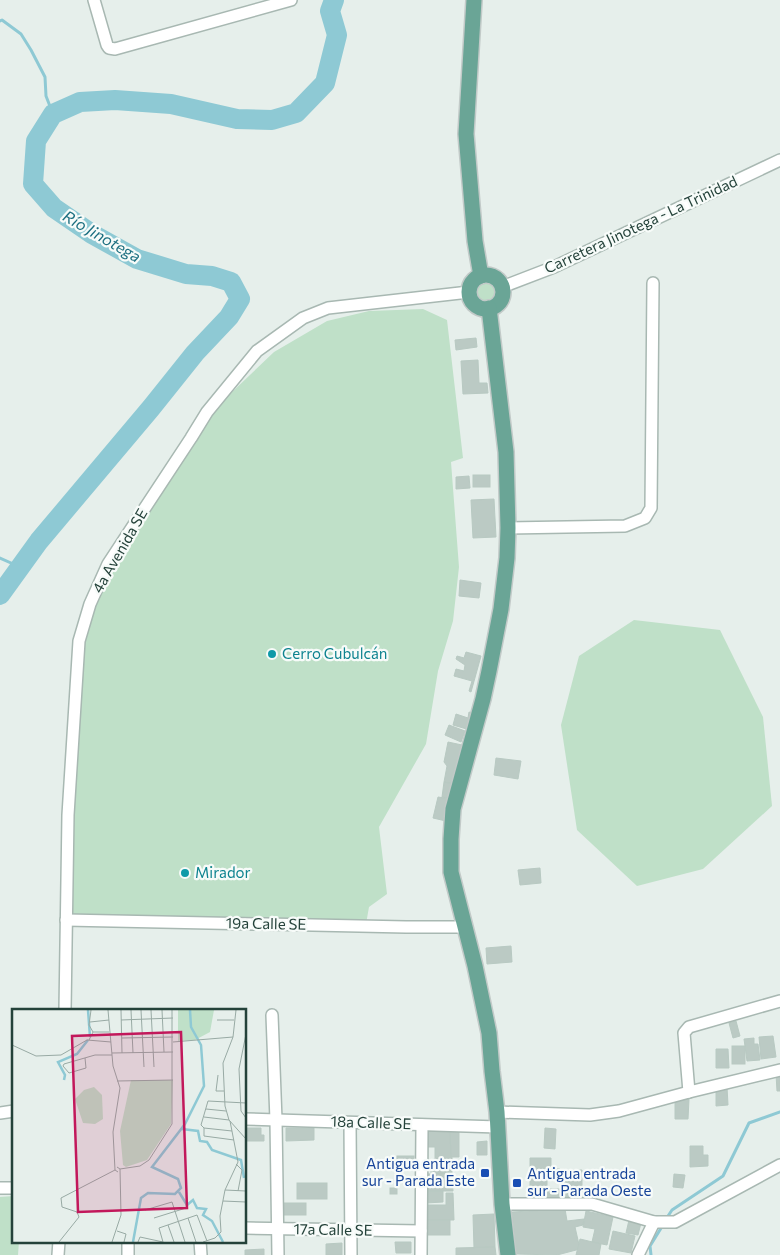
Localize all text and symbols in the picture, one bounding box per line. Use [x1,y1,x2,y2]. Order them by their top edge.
street label: Carretera Jinotega - La Trinidad [541,171,740,277]
water label: Río Jinotega [60,206,144,265]
street label: 4a Avenida SE [88,505,151,596]
place label: Cerro Cubulcán [282,644,387,662]
marker: Cerro Cubulcán [266,648,278,660]
place label: Mirador [195,863,251,881]
marker: Mirador [179,867,191,879]
street label: 19a Calle SE [226,913,306,933]
inset map [12,1009,246,1242]
street label: 18a Calle SE [331,1112,412,1132]
place label: Antigua entrada sur - Parada Este [362,1154,475,1189]
place label: Antigua entrada sur - Parada Oeste [527,1164,652,1199]
marker: Antigua entrada sur - Parada Este [479,1167,491,1179]
marker: Antigua entrada sur - Parada Oeste [511,1177,523,1189]
street label: 17a Calle SE [293,1219,373,1239]

